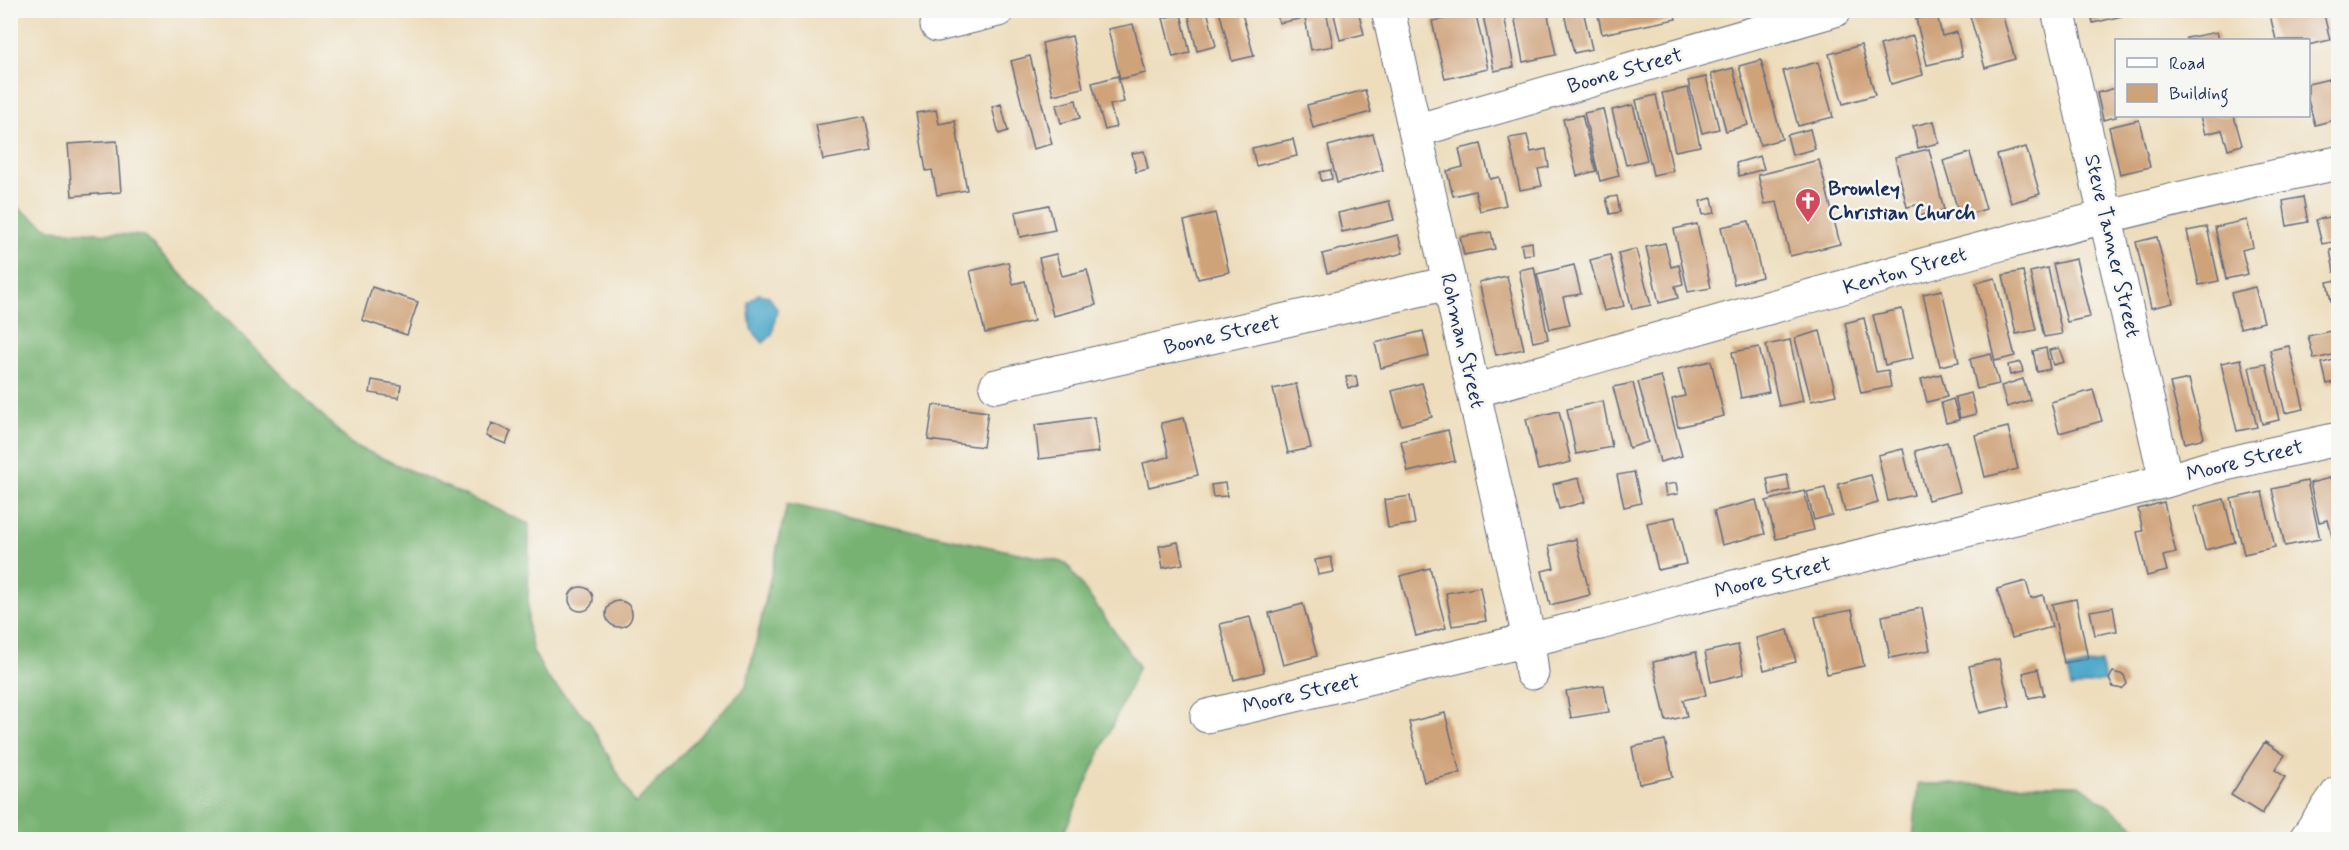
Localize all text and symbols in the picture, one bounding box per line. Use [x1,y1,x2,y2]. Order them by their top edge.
legend [2115,39,2310,117]
street label: Boone Street [1564,41,1686,101]
text: Road [2169,52,2205,76]
text: Building [2169,82,2229,108]
street label: Steve Tanner Street [2077,152,2147,341]
place label: Bromley Christian Church [1828,175,1976,227]
church icon: Bromley Christian Church [1793,186,1823,224]
street label: Kenton Street [1840,240,1970,302]
street label: Rohman Street [1433,271,1491,411]
street label: Boone Street [1161,308,1283,362]
street label: Moore Street [2184,433,2306,489]
street label: Moore Street [1712,550,1834,606]
street label: Moore Street [1240,667,1362,721]

